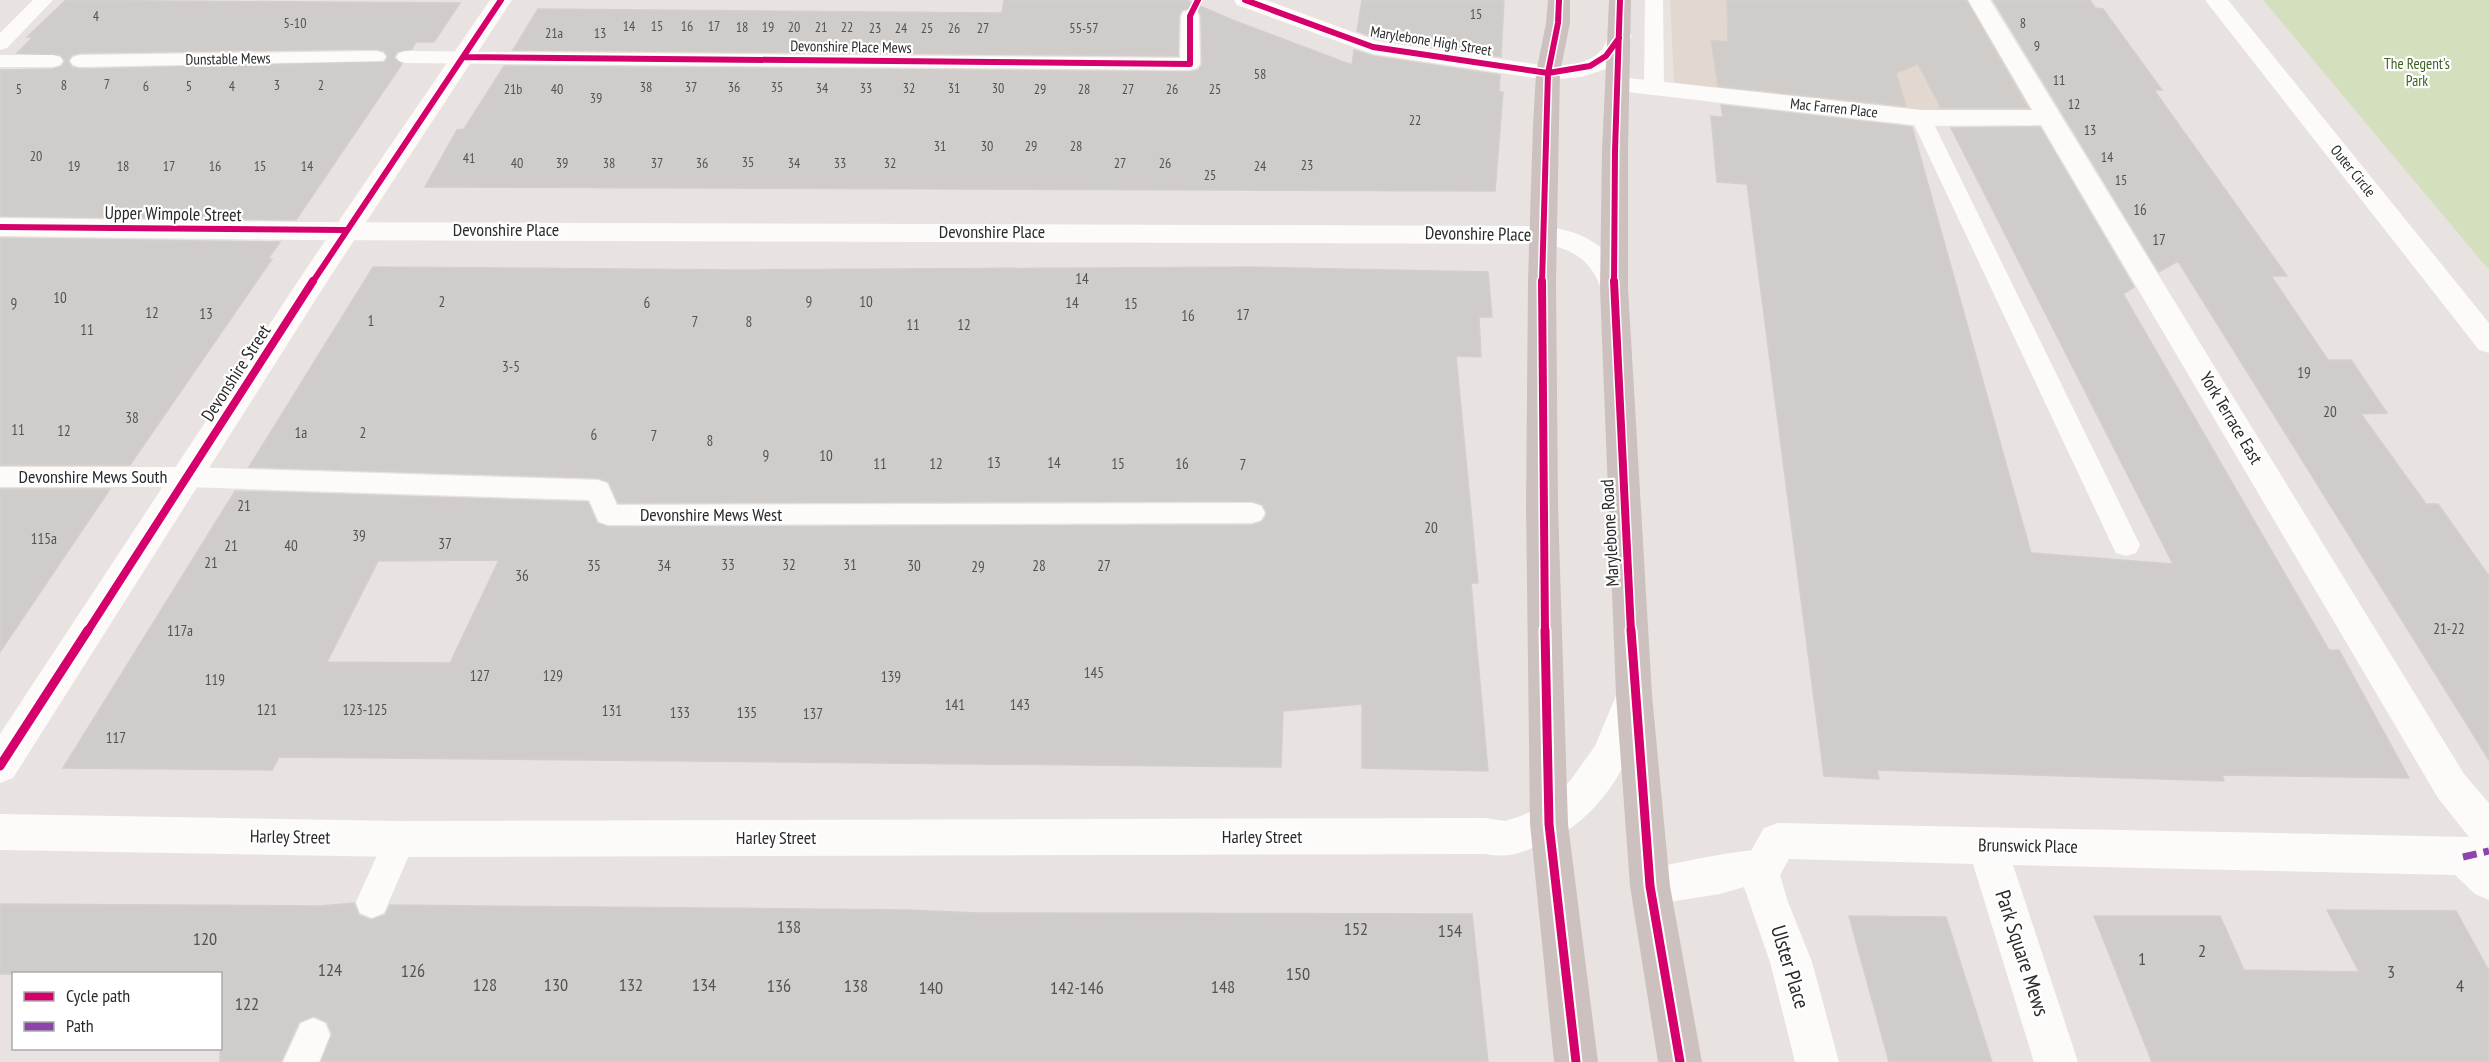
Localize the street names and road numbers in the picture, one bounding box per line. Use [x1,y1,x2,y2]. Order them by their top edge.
street label: Marylebone High Street [1369,22,1493,59]
street label: Devonshire Place Mews [790,36,912,57]
street label: Dunstable Mews [185,48,271,69]
street label: Mac Farren Place [1789,93,1879,122]
street label: Outer Circle [2327,141,2380,201]
street label: Upper Wimpole Street [104,201,242,226]
street label: Devonshire Place [453,218,559,241]
street label: Devonshire Place [939,220,1045,243]
street label: Devonshire Place [1425,221,1531,246]
street label: Devonshire Street [196,320,275,425]
street label: York Terrace East [2195,367,2268,468]
street label: Devonshire Mews South [19,465,167,488]
street label: Marylebone Road [1595,479,1624,587]
street label: Devonshire Mews West [640,503,782,526]
street label: Harley Street [250,824,330,849]
street label: Harley Street [1222,825,1302,848]
street label: Harley Street [736,826,816,849]
street label: Brunswick Place [1978,833,2078,858]
street label: Park Square Mews [1989,886,2056,1019]
street label: Ulster Place [1765,922,1816,1012]

